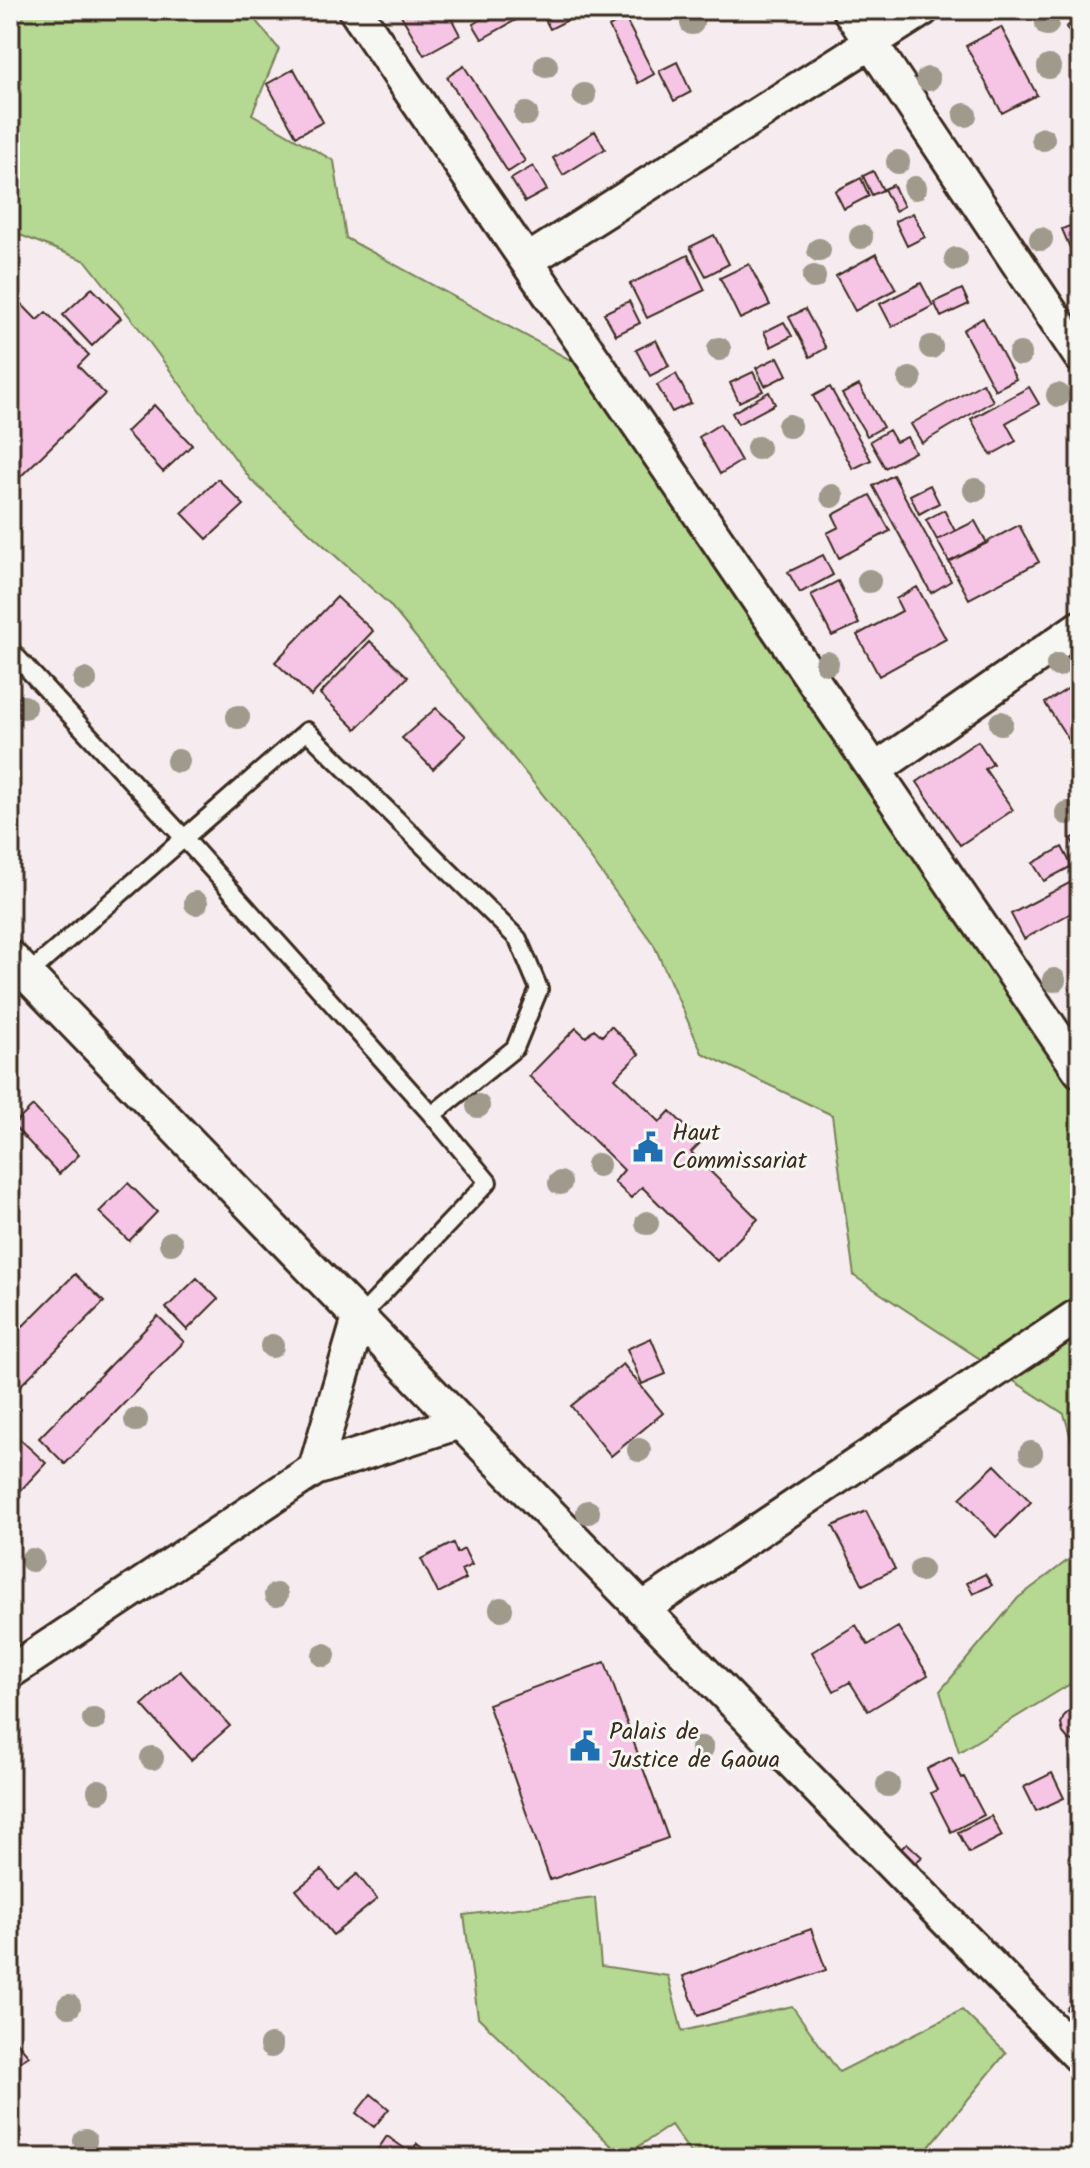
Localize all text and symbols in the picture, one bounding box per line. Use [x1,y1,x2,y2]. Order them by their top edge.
place label: Haut Commissariat [672,1114,808,1181]
public building icon: Haut Commissariat [631,1130,665,1164]
place label: Palais de Justice de Gaoua [609,1713,780,1780]
public building icon: Palais de Justice de Gaoua [568,1729,602,1763]

